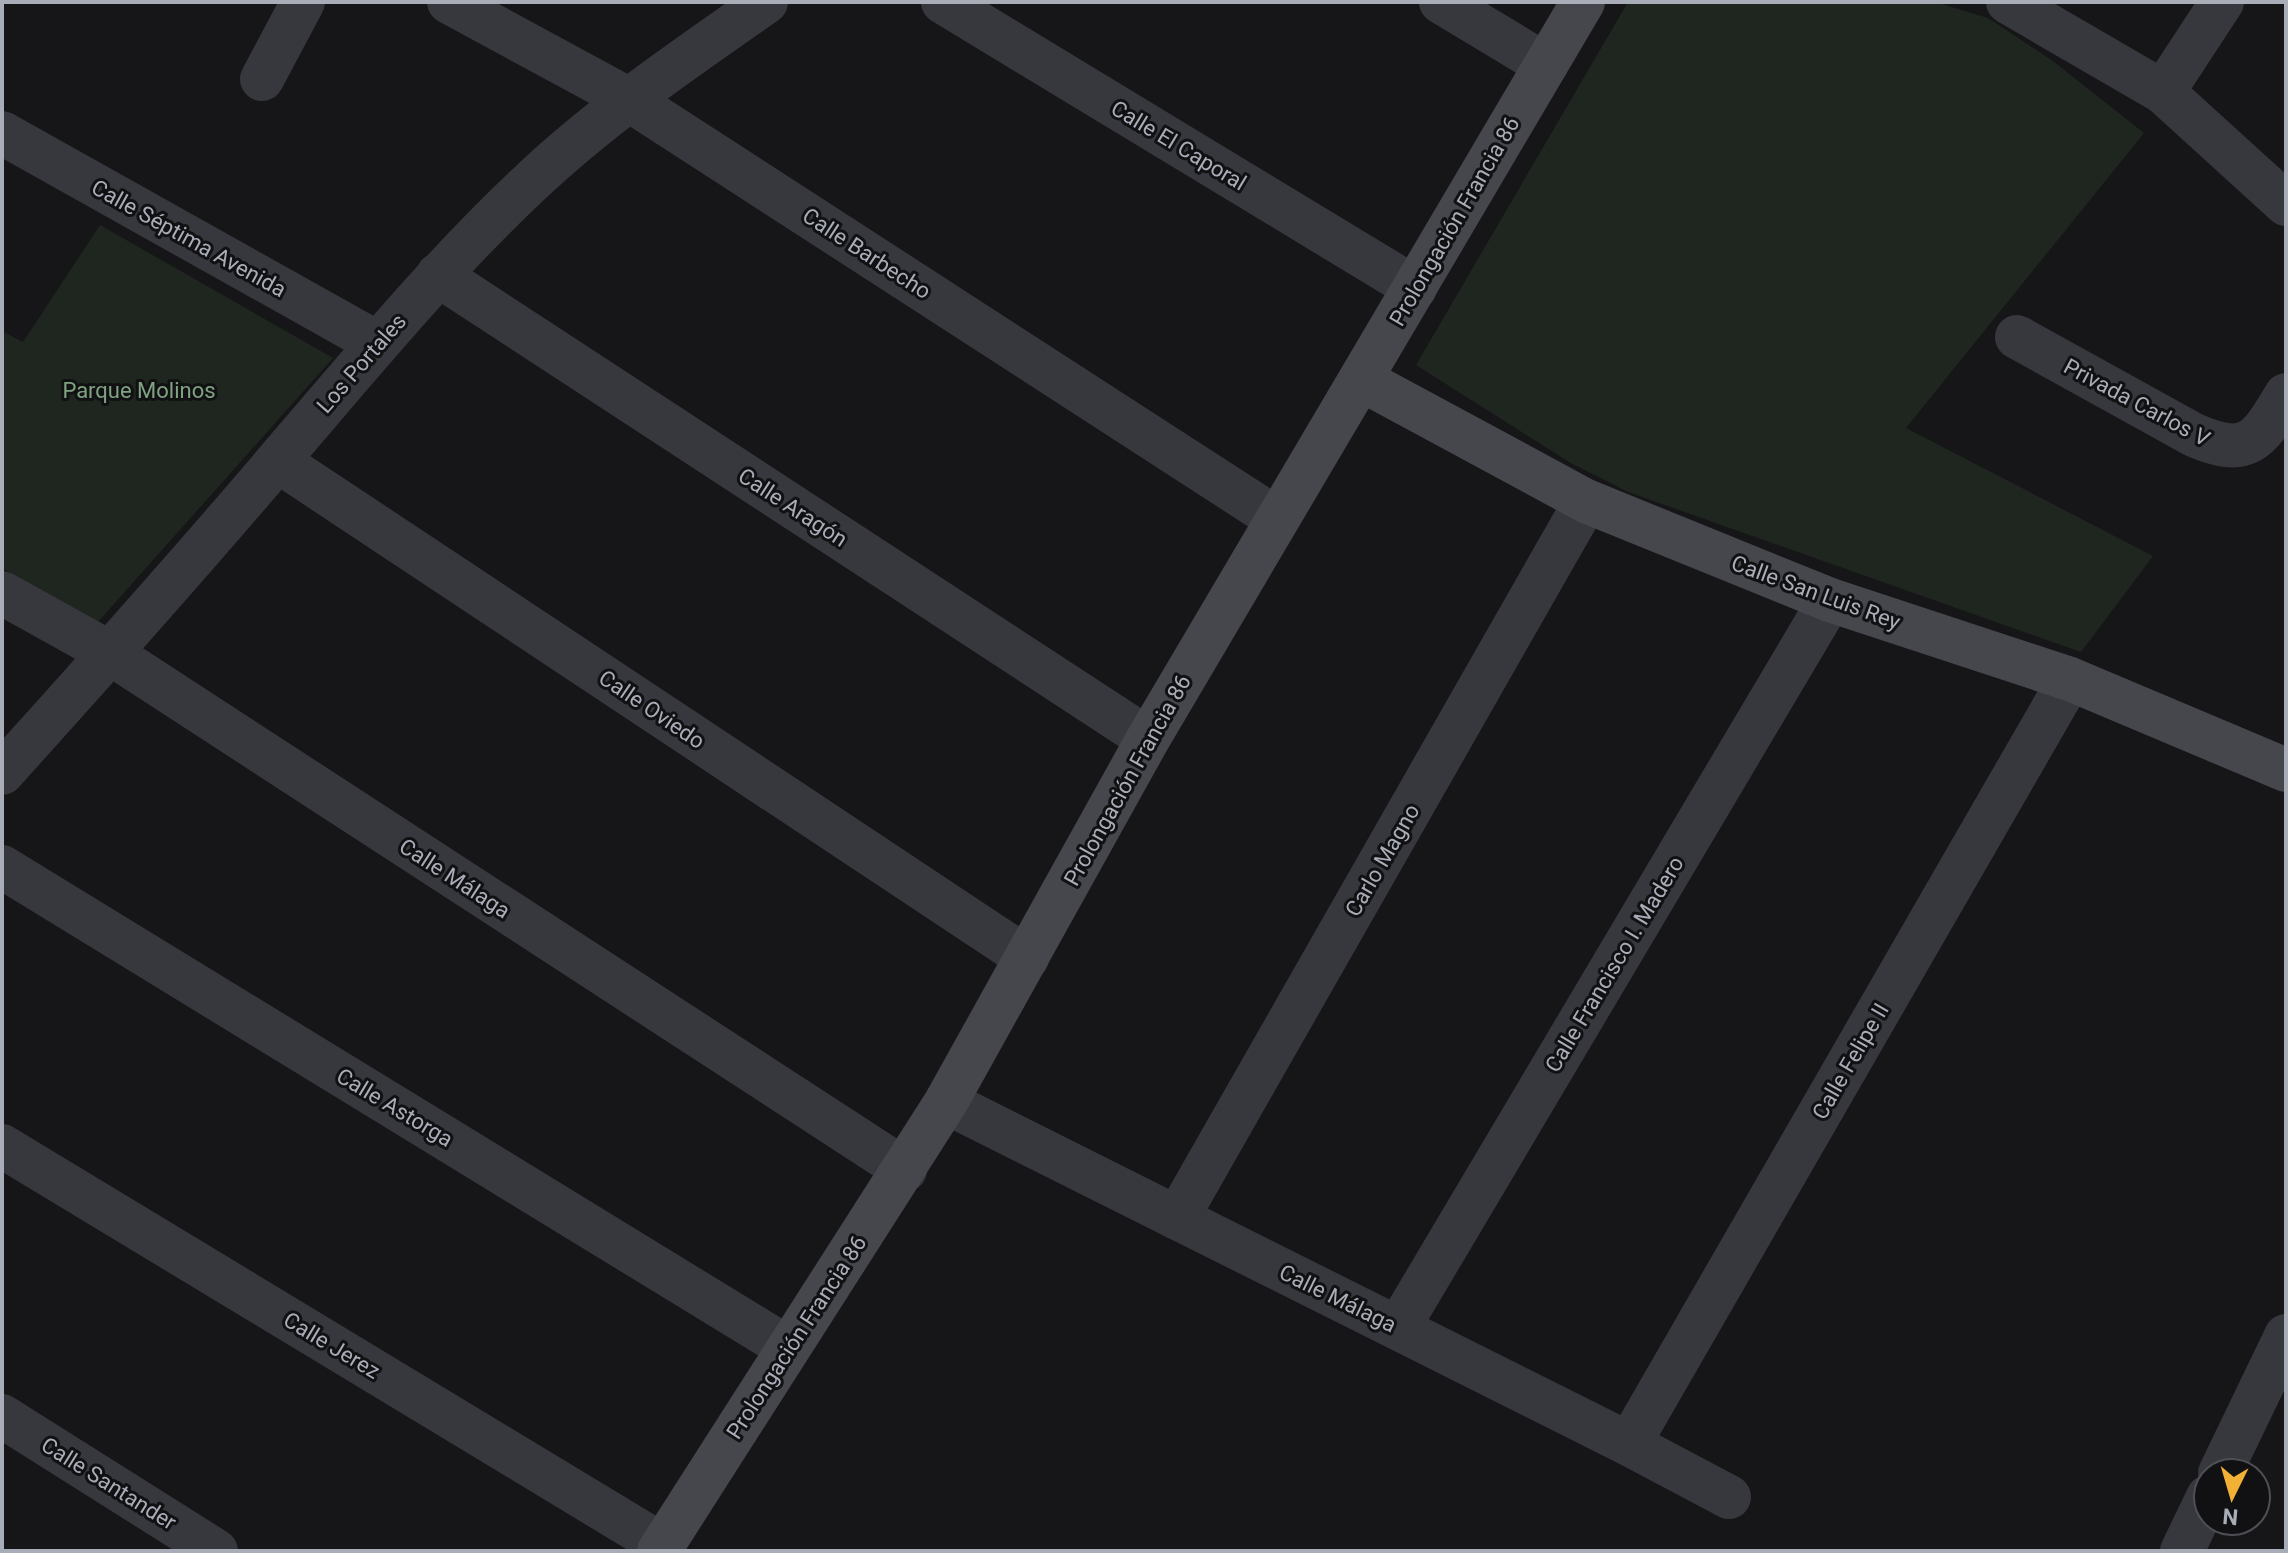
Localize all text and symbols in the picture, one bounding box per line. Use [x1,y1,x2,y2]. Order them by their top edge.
street label: Calle El Caporal [1107,95,1251,196]
street label: Prolongación Francia 86 [1384,112,1525,330]
street label: Calle Séptima Avenida [87,175,290,302]
street label: Calle Barbecho [798,203,935,304]
street label: Los Portales [312,309,411,418]
street label: Privada Carlos V [2060,354,2214,451]
park label: Parque Molinos [62,378,216,403]
street label: Calle Aragón [734,463,852,552]
street label: Calle San Luis Rey [1728,550,1904,635]
street label: Calle Oviedo [594,665,709,754]
street label: Prolongación Francia 86 [1059,670,1196,890]
street label: Carlo Magno [1340,800,1425,921]
street label: Calle Málaga [395,833,515,923]
street label: Calle Francisco I. Madero [1540,852,1689,1077]
street label: Calle Felipe II [1807,999,1894,1124]
street label: Calle Astorga [332,1063,457,1152]
street label: Prolongación Francia 86 [721,1231,871,1444]
street label: Calle Málaga [1275,1259,1400,1338]
street label: Calle Jerez [279,1307,384,1384]
street label: Calle Santander [37,1432,181,1535]
north arrow [2192,1457,2272,1537]
text: N [2221,1503,2239,1530]

